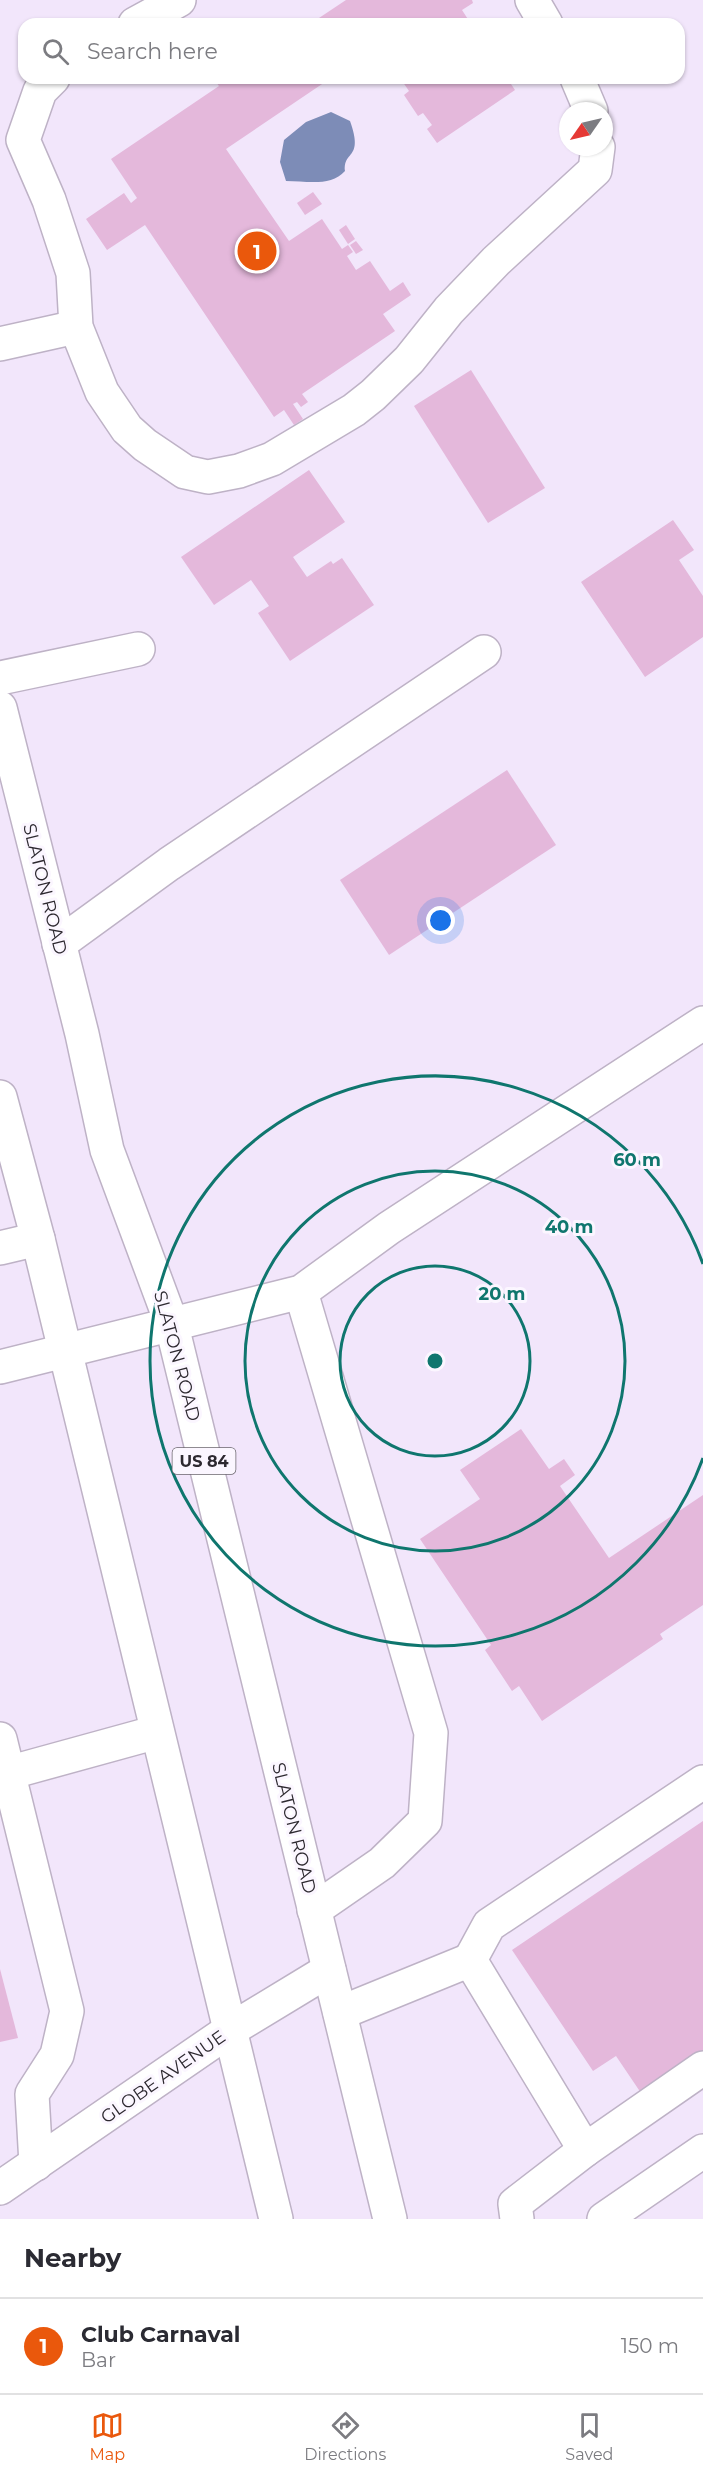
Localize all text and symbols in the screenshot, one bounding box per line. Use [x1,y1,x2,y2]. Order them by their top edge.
search box [18,18,685,84]
icon: search [39,35,72,68]
text: Search here [87,38,218,65]
north arrow [559,102,613,156]
pin: 1 [238,228,276,274]
street label: SLATON ROAD [18,821,72,957]
your location [426,906,455,935]
text: 60 m [613,1149,661,1171]
text: 40 m [545,1216,593,1238]
text: 20 m [479,1283,525,1305]
street label: SLATON ROAD [149,1288,205,1424]
centre of rings [425,1351,445,1371]
road number: US 84 [172,1448,236,1474]
street label: SLATON ROAD [267,1760,321,1896]
street label: GLOBE AVENUE [96,2026,230,2128]
text: Nearby [24,2242,121,2274]
text: Club Carnaval [81,2321,240,2348]
text: 1 [40,2334,47,2358]
text: 150 m [621,2334,679,2358]
text: Bar [81,2348,116,2372]
tab: Map [90,2409,125,2464]
tab: Directions [304,2409,386,2464]
tab: Saved [565,2409,613,2464]

